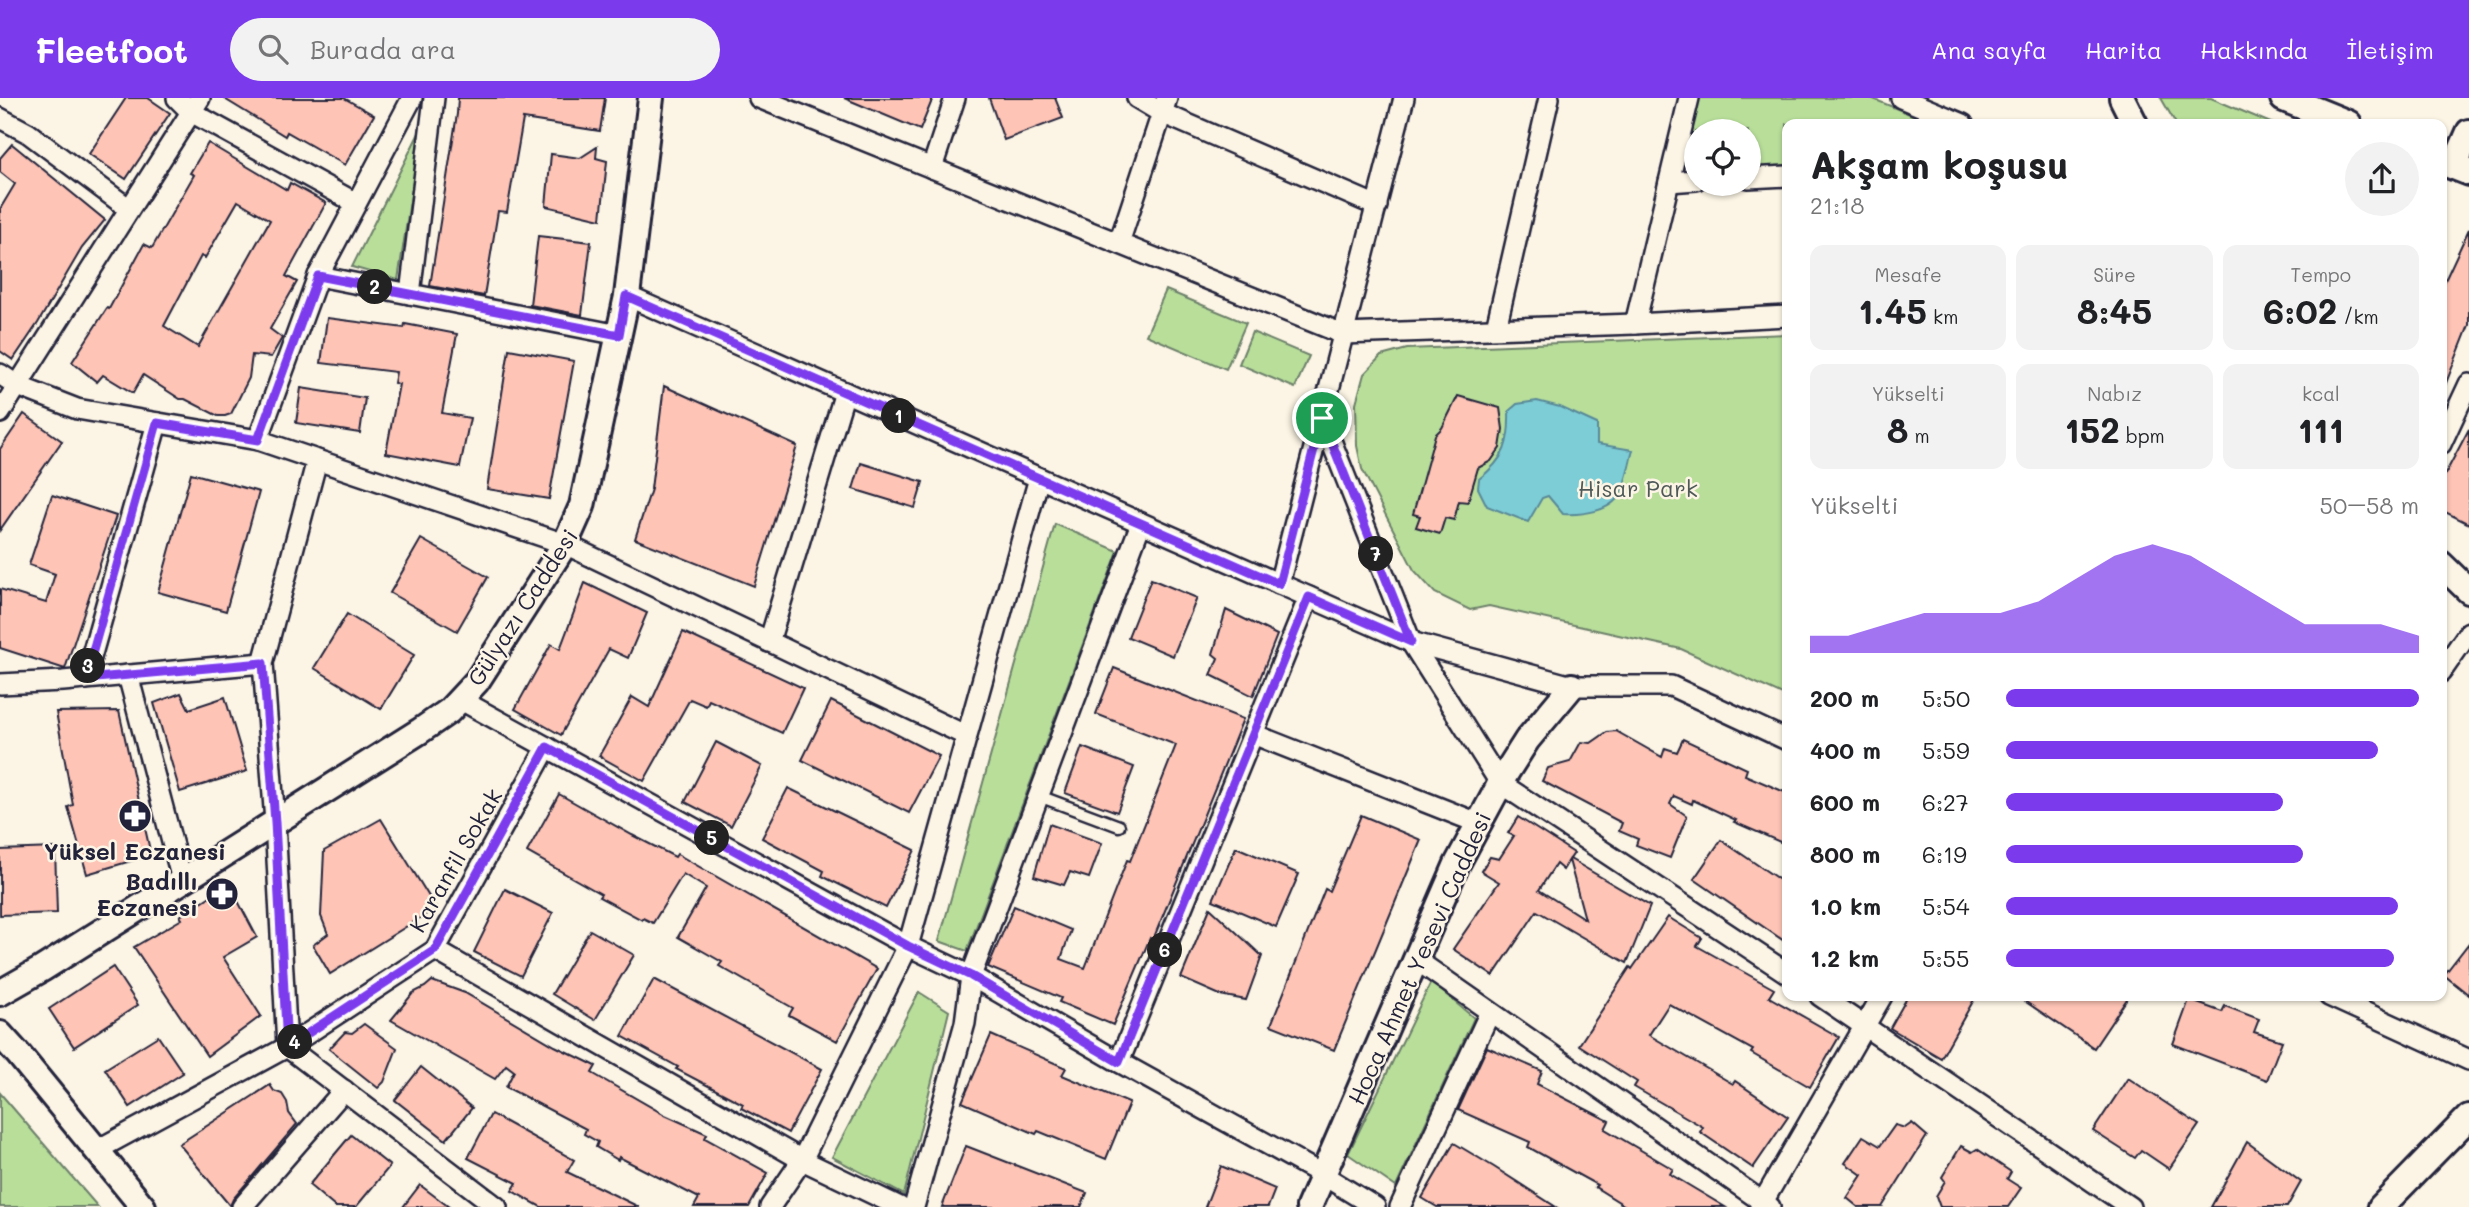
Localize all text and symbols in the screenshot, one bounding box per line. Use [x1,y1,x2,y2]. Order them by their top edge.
search box [230,18,720,81]
text: Fleetfoot [35,28,188,71]
icon: search [254,30,292,68]
text: Burada ara [310,32,456,66]
text: Ana sayfa [1931,34,2047,65]
text: Harita [2085,34,2162,65]
text: Hakkında [2200,34,2309,65]
text: İletişim [2347,34,2434,65]
map controls [1684,119,1761,196]
button: locate [1684,119,1761,196]
text: Akşam koşusu [1810,139,2069,189]
button: share [2345,142,2419,216]
text: 21:18 [1810,190,1864,220]
text: Mesafe [1875,262,1942,287]
text: Süre [2093,262,2136,287]
text: Tempo [2291,262,2351,287]
pin: 2 [358,270,392,304]
text: 2 [369,274,380,299]
text: 1.45 [1858,287,1927,333]
text: 8:45 [2077,287,2152,333]
text: 6:02 [2263,287,2337,333]
text: km [1927,304,1958,329]
text: /km [2337,304,2379,329]
text: Yükselti [1872,381,1945,406]
text: Nabız [2087,381,2142,406]
text: kcal [2302,381,2340,406]
pin [1292,388,1352,448]
pin: 1 [881,398,916,434]
icon: arrive [1303,399,1341,437]
text: 1 [894,403,903,428]
text: 8 [1887,406,1908,452]
text: 152 [2064,406,2120,452]
text: 111 [2298,406,2344,452]
text: m [1908,423,1930,448]
text: bpm [2120,423,2165,448]
park label: Hisar Park [1578,473,1698,503]
text: Yükselti [1810,490,1898,520]
text: 50–58 m [2320,490,2419,520]
street label: Gülyazı Caddesi [460,523,584,691]
pin: 7 [1358,536,1394,572]
text: 7 [1370,541,1381,566]
pin: 3 [70,648,106,684]
text: 3 [82,653,93,678]
text: 200 m [1810,683,1879,713]
text: 5:50 [1922,683,1970,713]
text: 400 m [1810,735,1881,765]
text: 5:59 [1922,735,1970,765]
street label: Karanfil Sokak [402,783,508,937]
text: 600 m [1810,787,1880,817]
text: 6:27 [1922,787,1969,817]
pharmacy icon: Yüksel Eczanesi [116,797,154,835]
street label: Hoca Ahmet Yesevi Caddesi [1341,807,1497,1109]
pin: 5 [694,820,730,856]
text: 5 [706,825,717,850]
place label: Yüksel Eczanesi [44,836,226,866]
text: 800 m [1810,839,1880,869]
text: 6:19 [1922,839,1967,869]
place label: Badıllı Eczanesi [96,866,198,922]
pharmacy icon: Badıllı Eczanesi [203,875,241,913]
text: 1.0 km [1810,891,1881,921]
text: 5:54 [1922,891,1969,921]
pin: 6 [1148,932,1182,968]
text: 6 [1159,937,1170,962]
text: 1.2 km [1810,943,1879,973]
text: 5:55 [1922,943,1969,973]
pin: 4 [278,1024,312,1060]
text: 4 [288,1029,301,1054]

